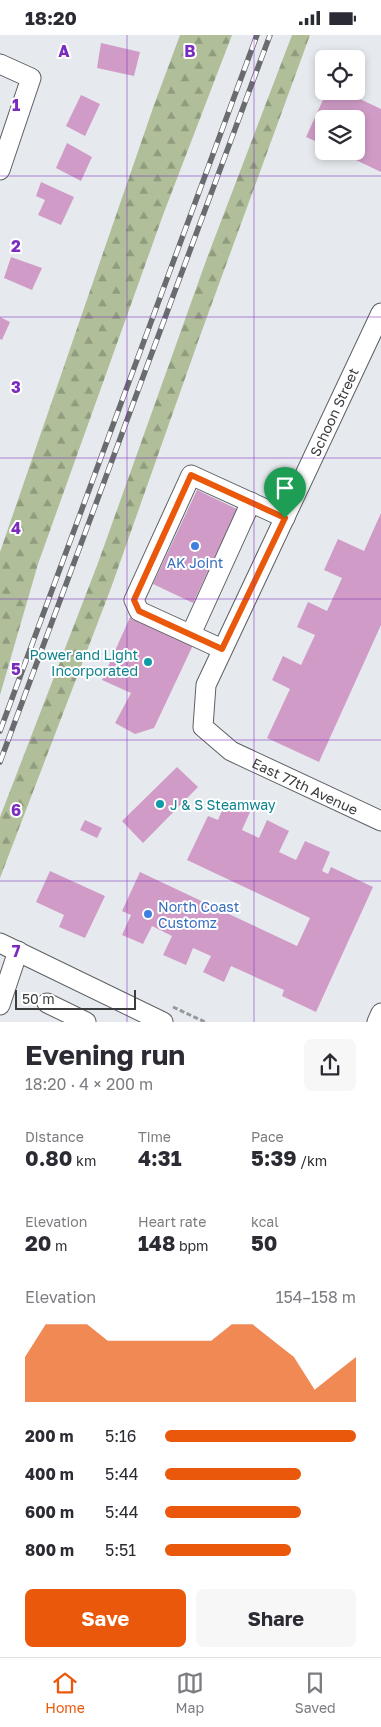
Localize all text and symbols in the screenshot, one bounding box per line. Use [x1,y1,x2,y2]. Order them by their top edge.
text: 18:20 [25,6,77,29]
text: A [58,41,70,61]
text: B [184,41,196,61]
map controls [315,50,365,160]
button: locate [315,50,365,100]
text: 1 [12,95,20,115]
button: layers [315,110,365,160]
text: 2 [11,236,21,256]
street label: Schoon Street [306,365,362,459]
text: 3 [11,377,21,397]
pin [264,467,306,518]
icon: arrive [271,474,299,502]
text: 4 [11,518,21,538]
marker: AK Joint [189,540,201,552]
place label: AK Joint [167,554,223,571]
place label: Power and Light Incorporated [29,646,138,679]
marker: Power and Light Incorporated [142,656,154,668]
text: 5 [11,659,21,679]
street label: East 77th Avenue [250,754,361,818]
place label: J & S Steamway [170,796,276,813]
marker: J & S Steamway [154,798,166,810]
text: 6 [11,800,21,820]
place label: North Coast Customz [158,898,239,931]
marker: North Coast Customz [142,908,154,920]
text: 7 [12,941,21,961]
scale bar [15,987,136,1010]
text: 50 m [22,990,55,1007]
text: Evening run [25,1038,185,1071]
button: share [304,1039,356,1091]
text: 18:20 · 4 × 200 m [25,1074,153,1094]
text: Distance [25,1128,84,1145]
text: Time [138,1128,171,1145]
text: Pace [251,1128,284,1145]
text: 0.80 [25,1145,72,1171]
text: 4:31 [138,1145,181,1171]
text: 5:39 [251,1145,297,1171]
text: km [72,1152,96,1169]
text: /km [297,1152,327,1169]
text: Elevation [25,1213,87,1230]
text: Heart rate [138,1213,206,1230]
text: kcal [251,1213,279,1230]
text: 20 [25,1230,51,1256]
text: 148 [138,1230,175,1256]
text: 50 [251,1230,277,1256]
text: m [51,1237,67,1254]
text: bpm [175,1237,209,1254]
text: Elevation [25,1287,96,1307]
text: 154–158 m [276,1287,356,1307]
text: 200 m [25,1426,74,1446]
text: 5:16 [105,1426,137,1446]
text: 400 m [25,1464,74,1484]
text: 5:44 [105,1464,139,1484]
text: 600 m [25,1502,74,1522]
text: 5:44 [105,1502,139,1522]
text: 800 m [25,1540,74,1560]
text: 5:51 [105,1540,136,1560]
button: Save [25,1589,186,1647]
button: Share [196,1589,356,1647]
tab: Home [45,1669,85,1716]
tab: Map [176,1669,204,1716]
tab: Saved [295,1669,336,1716]

